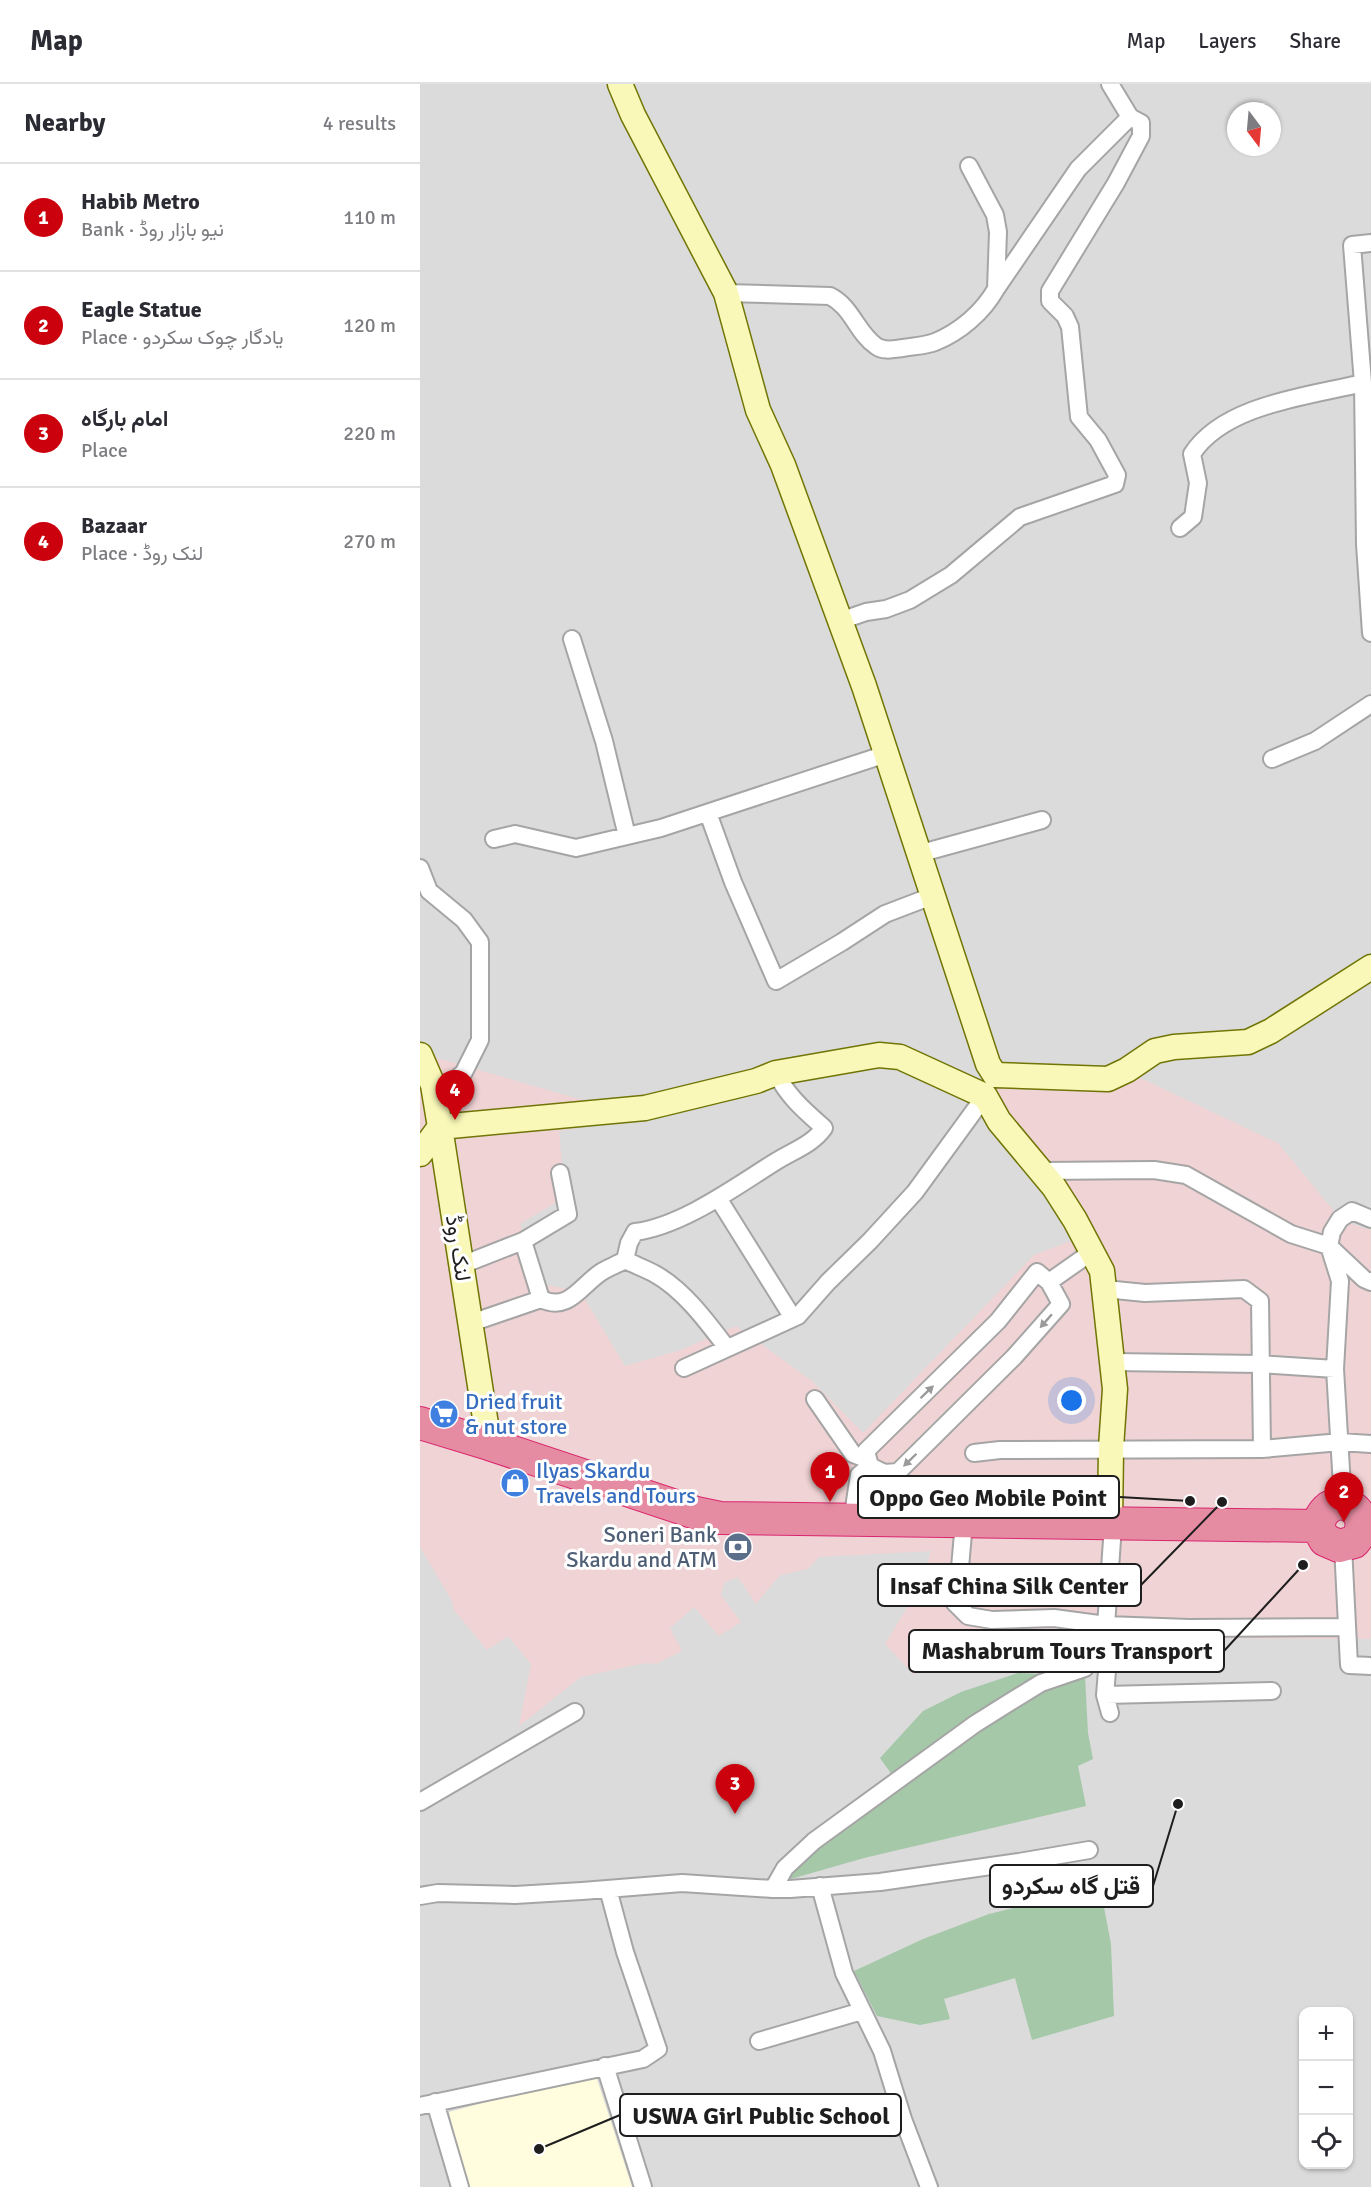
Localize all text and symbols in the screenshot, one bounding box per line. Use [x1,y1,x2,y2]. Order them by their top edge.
text: Map [30,24,83,58]
text: Map [1127,28,1165,54]
text: Layers [1198,28,1256,54]
text: Share [1289,28,1341,54]
north arrow [1227,102,1281,156]
text: Nearby [24,107,105,139]
text: 4 results [323,111,396,136]
text: Habib Metro [81,188,200,215]
text: 1 [38,205,49,230]
text: 110 m [343,205,396,230]
text: Bank · نیو بازار روڈ [81,217,224,242]
text: Eagle Statue [81,296,202,323]
text: 2 [38,313,49,338]
text: 120 m [343,313,396,338]
text: Place · یادگار چوک سکردو [81,325,284,350]
text: امام بارگاہ [81,405,168,432]
text: 3 [38,421,49,446]
text: 220 m [343,421,396,446]
text: Place [81,438,128,463]
text: Bazaar [81,512,147,539]
text: 4 [38,529,49,554]
text: 270 m [343,529,396,554]
text: Place · لنک روڈ [81,541,203,566]
pin: 4 [435,1070,474,1120]
street label: لنک روڈ [440,1213,477,1283]
one-way arrow [1039,1313,1053,1328]
one-way arrow [920,1385,935,1399]
your location [1057,1386,1086,1415]
place label: Dried fruit & nut store [465,1388,567,1440]
supermarket icon: Dried fruit & nut store [428,1398,460,1430]
pin: 1 [810,1452,850,1502]
one-way arrow [904,1452,918,1466]
place label: Ilyas Skardu Travels and Tours [536,1457,696,1509]
shop icon: Ilyas Skardu Travels and Tours [499,1467,531,1499]
pin: 2 [1324,1472,1364,1522]
callout: Oppo Geo Mobile Point [858,1476,1119,1518]
text: Oppo Geo Mobile Point [869,1483,1107,1513]
place label: Soneri Bank Skardu and ATM [566,1521,717,1573]
bank icon: Soneri Bank Skardu and ATM [722,1531,754,1563]
callout: Insaf China Silk Center [878,1564,1141,1606]
text: Insaf China Silk Center [890,1571,1129,1601]
callout: Mashabrum Tours Transport [909,1630,1224,1672]
text: Mashabrum Tours Transport [921,1636,1213,1666]
pin: 3 [716,1764,754,1814]
callout: قتل گاہ سکردو [990,1865,1153,1907]
text: قتل گاہ سکردو [1002,1871,1140,1901]
map controls [1299,2007,1353,2169]
button: + [1299,2007,1353,2061]
button: − [1299,2061,1353,2115]
callout: USWA Girl Public School [620,2094,901,2136]
text: USWA Girl Public School [632,2101,890,2131]
button: locate [1299,2115,1353,2169]

